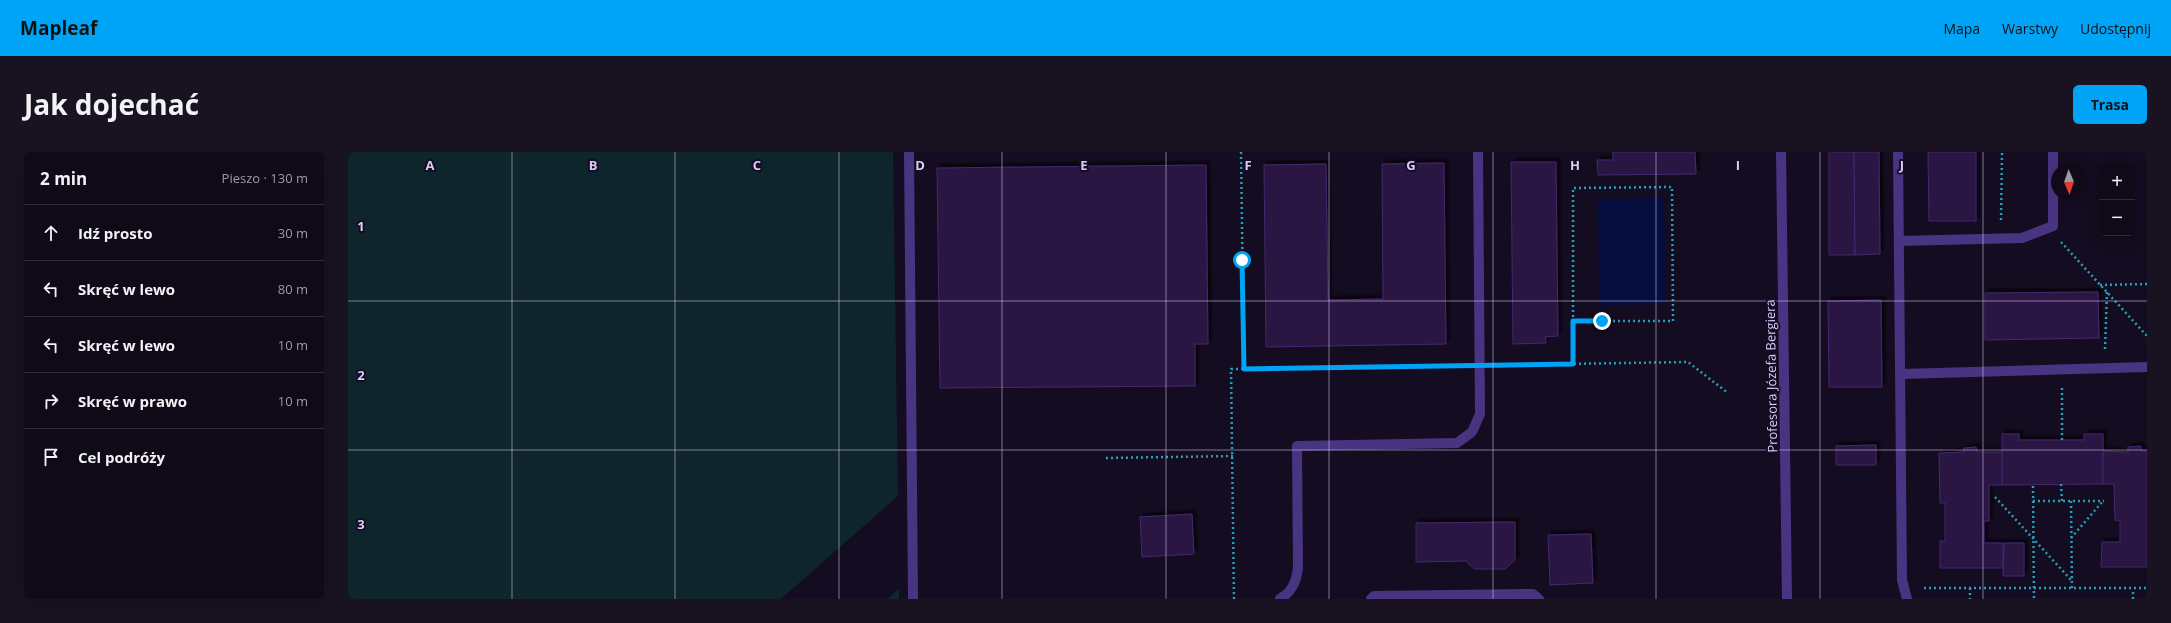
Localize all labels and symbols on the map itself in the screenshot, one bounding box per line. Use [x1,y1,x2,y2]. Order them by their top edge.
text: A [426,156,435,174]
text: B [589,156,598,174]
text: C [753,156,761,174]
text: D [915,156,925,174]
text: E [1080,156,1088,174]
text: F [1244,156,1252,174]
text: G [1406,156,1416,174]
text: H [1570,156,1580,174]
text: I [1736,156,1740,174]
text: J [1899,156,1904,174]
north arrow [2051,164,2087,200]
text: 1 [357,217,365,235]
route start [1233,251,1251,269]
street label: Profesora Józefa Bergiera [1761,299,1781,453]
route end [1593,312,1611,330]
text: 2 [357,366,365,384]
text: 3 [357,515,365,533]

